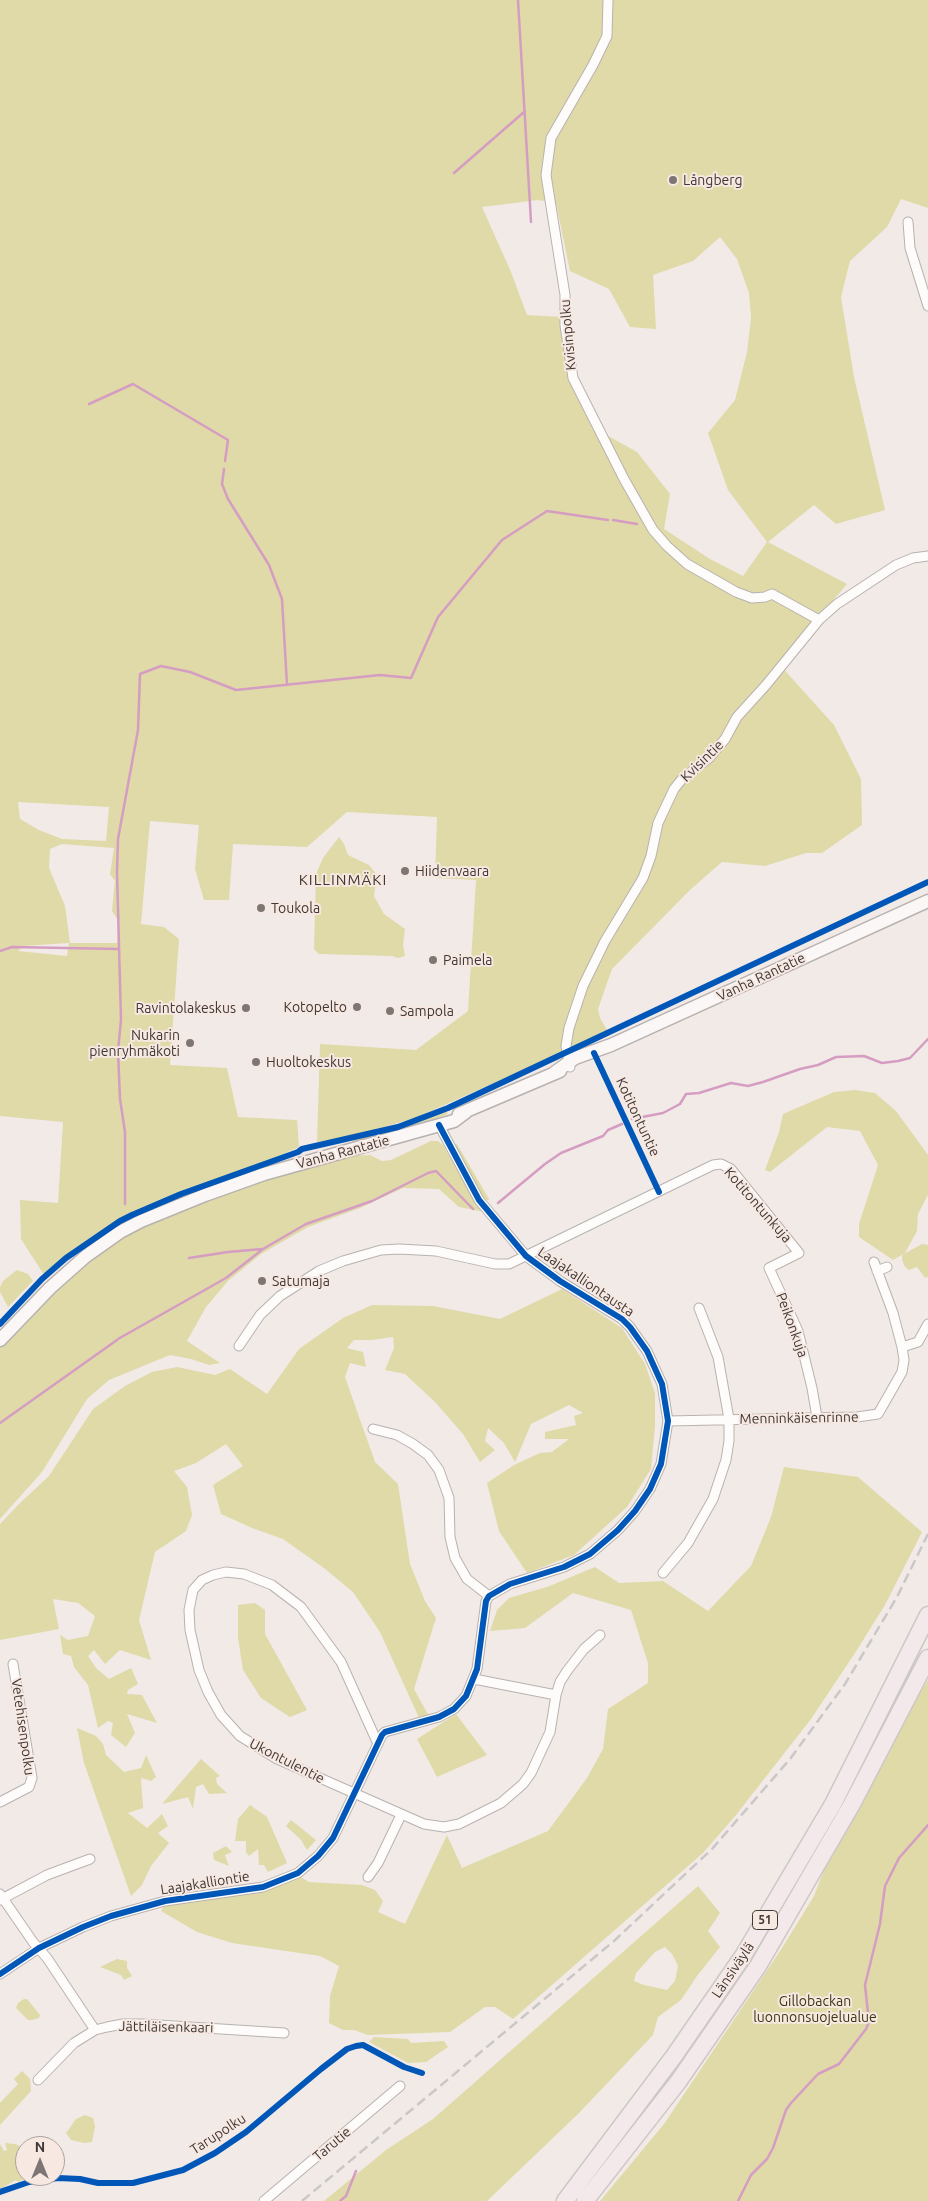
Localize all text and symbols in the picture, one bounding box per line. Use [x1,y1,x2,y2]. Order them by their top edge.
place label: Långberg [683,172,743,188]
marker: Långberg [667,174,679,186]
street label: Kvisinpolku [557,299,579,371]
street label: Kvisintie [677,737,727,785]
place label: Hiidenvaara [415,863,489,879]
marker: Hiidenvaara [399,865,411,877]
district label: KILLINMÄKI [297,871,389,889]
place label: Toukola [271,900,320,916]
marker: Toukola [255,902,267,914]
street label: Vanha Rantatie [714,949,808,1005]
place label: Paimela [443,952,493,968]
marker: Paimela [427,954,439,966]
place label: Kotopelto [284,999,347,1015]
place label: Ravintolakeskus [136,1000,236,1016]
marker: Kotopelto [351,1001,363,1013]
marker: Ravintolakeskus [240,1002,252,1014]
place label: Sampola [400,1003,454,1019]
marker: Sampola [384,1005,396,1017]
place label: Nukarin pienryhmäkoti [89,1027,180,1060]
marker: Nukarin pienryhmäkoti [184,1037,196,1049]
place label: Huoltokeskus [266,1054,351,1070]
marker: Huoltokeskus [250,1056,262,1068]
street label: Kotitontuntie [612,1075,664,1159]
street label: Vanha Rantatie [295,1132,391,1172]
street label: Kotitontunkuja [721,1164,795,1246]
street label: Laajakalliontausta [535,1244,637,1320]
place label: Satumaja [272,1273,330,1289]
marker: Satumaja [256,1275,268,1287]
street label: Peikonkuja [773,1290,811,1360]
street label: Menninkäisenrinne [739,1409,859,1427]
street label: Vetehisenpolku [8,1678,38,1776]
street label: Ukontulentie [247,1735,327,1787]
street label: Laajakalliontie [159,1868,251,1898]
road number: 51 [752,1910,778,1930]
street label: Länsiväylä [708,1939,758,2001]
park label: Gillobackan luonnonsuojelualue [753,1993,877,2025]
street label: Jättiläisenkaari [118,2018,214,2036]
street label: Tarupolku [187,2110,249,2158]
street label: Tarutie [310,2123,354,2165]
north arrow [15,2136,65,2186]
text: N [35,2139,45,2155]

